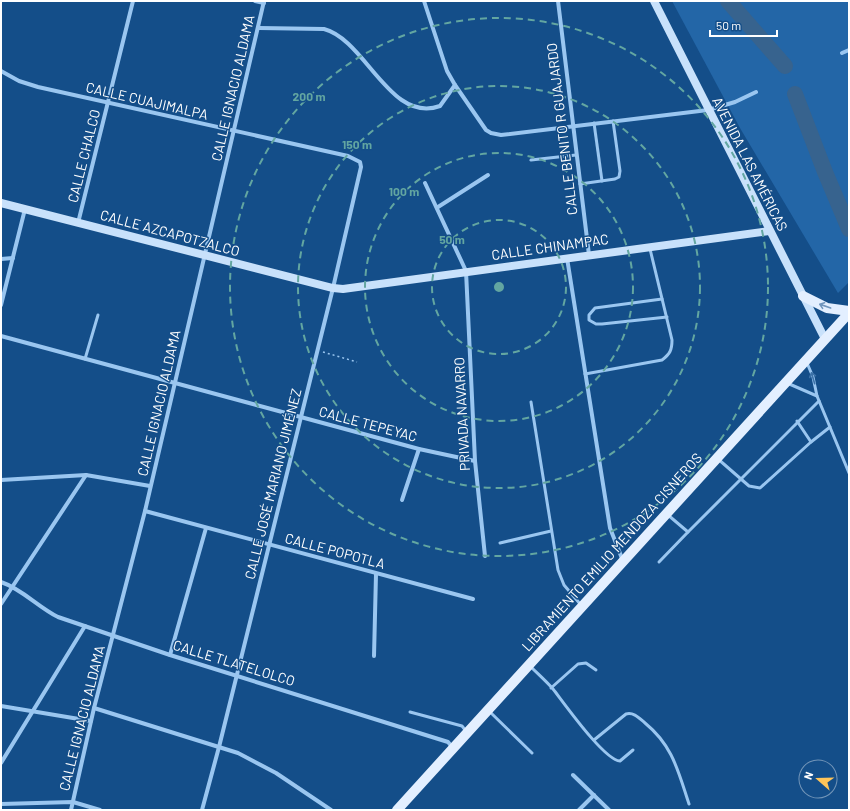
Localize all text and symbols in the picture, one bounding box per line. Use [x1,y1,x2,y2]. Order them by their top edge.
scale bar [710,12,777,38]
street label: CALLE IGNACIO ALDAMA [207,13,258,163]
text: 50 m [716,18,741,32]
street label: CALLE BENITO R GUAJARDO [543,42,581,216]
street label: CALLE CUAJIMALPA [84,78,210,123]
text: 200 m [293,89,325,103]
street label: AVENIDA LAS AMÉRICAS [709,94,792,234]
street label: CALLE CHALCO [64,107,103,204]
text: 150 m [342,137,372,151]
text: 100 m [389,184,419,198]
street label: CALLE AZCAPOTZALCO [98,206,242,259]
street label: CALLE CHINAMPAC [490,230,610,263]
text: 50 m [439,232,465,246]
centre of rings [492,280,506,294]
one-way arrow [820,302,832,310]
street label: CALLE IGNACIO ALDAMA [133,328,184,478]
street label: PRIVADA NAVARRO [450,357,473,471]
one-way arrow [808,371,816,384]
street label: CALLE JOSÉ MARIANO JIMÉNEZ [241,387,304,581]
street label: CALLE TEPEYAC [317,402,419,445]
street label: LIBRAMIENTO EMILIO MENDOZA CISNEROS [518,449,705,654]
street label: CALLE POPOTLA [283,529,388,572]
street label: CALLE TLATELOLCO [171,636,297,689]
street label: CALLE IGNACIO ALDAMA [55,643,108,793]
north arrow [798,759,838,799]
text: N [801,770,815,781]

